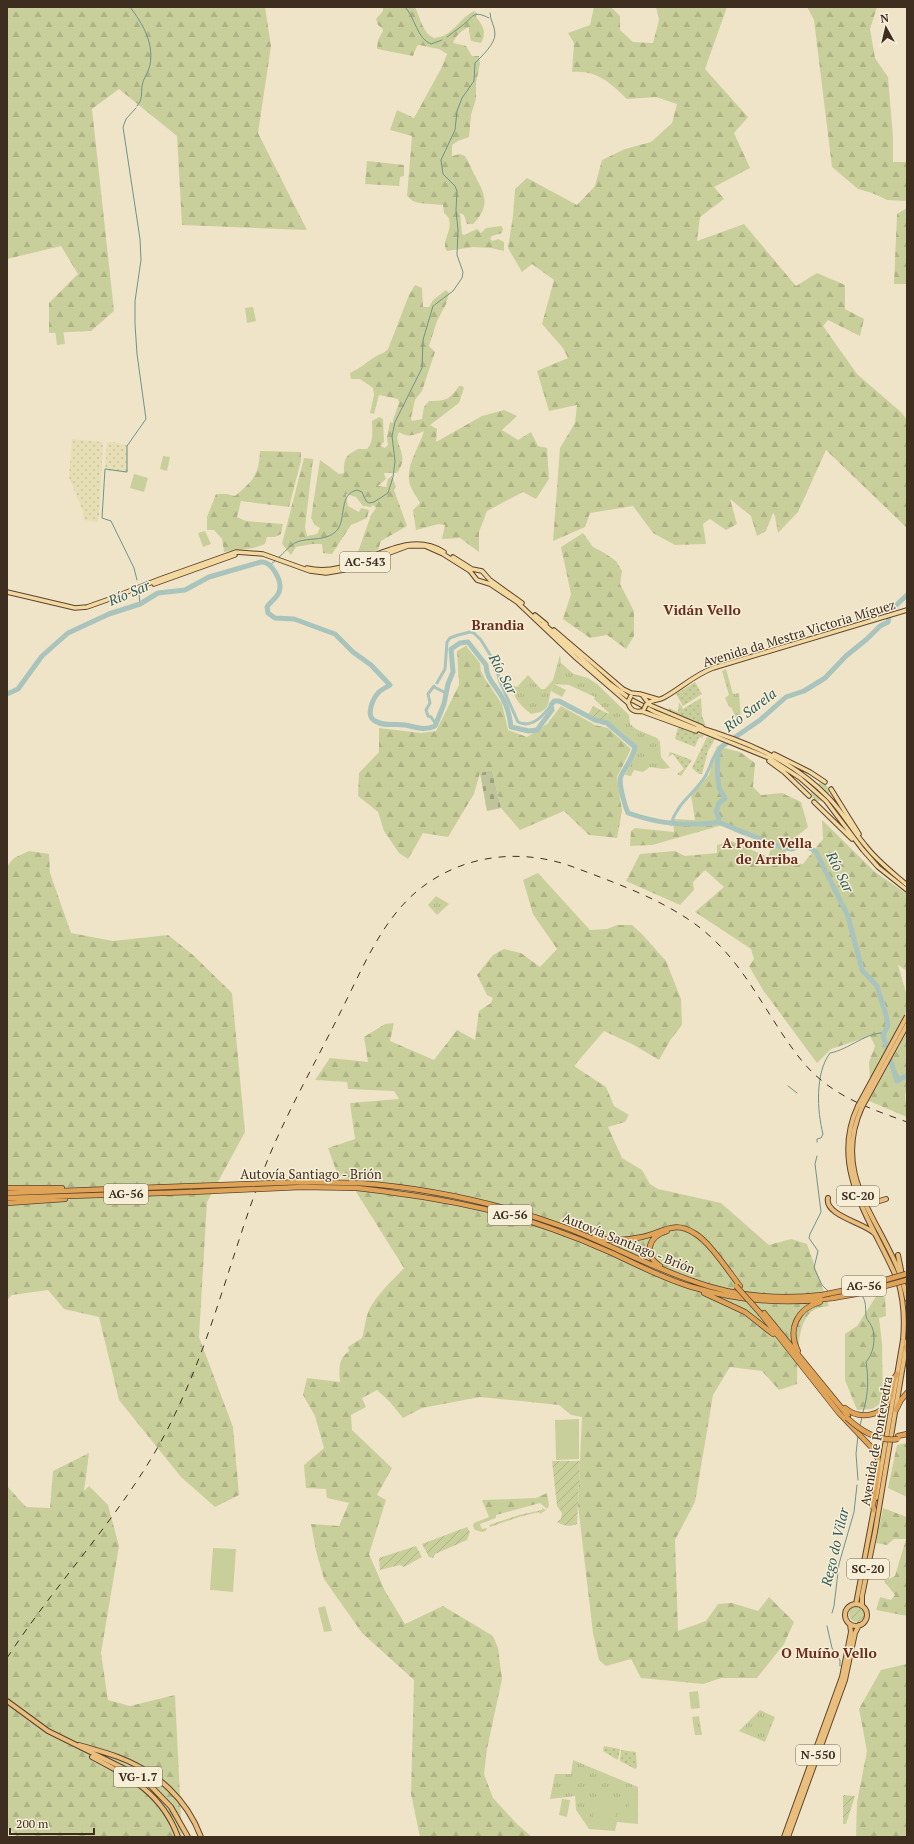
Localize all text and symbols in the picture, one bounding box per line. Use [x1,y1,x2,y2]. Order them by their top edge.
north arrow [866,8,906,48]
text: N [880,10,890,26]
road number: AC-543 [340,552,390,572]
water label: Río Sar [104,575,153,610]
street label: Avenida da Mestra Victoria Míguez [700,595,898,671]
district label: Vidán Vello [663,600,741,619]
district label: Brandia [472,615,525,634]
water label: Río Sar [484,649,522,698]
water label: Río Sarela [719,684,780,736]
district label: A Ponte Vella de Arriba [722,833,812,868]
water label: Río Sar [822,847,859,896]
street label: Autovía Santiago - Brión [240,1165,382,1183]
road number: AG-56 [104,1184,148,1204]
road number: SC-20 [837,1186,879,1206]
road number: AG-56 [488,1205,532,1225]
street label: Autovía Santiago - Brión [560,1208,698,1278]
road number: AG-56 [842,1276,886,1296]
street label: Avenida de Pontevedra [856,1374,896,1507]
water label: Rego do Vilar [816,1505,853,1589]
road number: SC-20 [847,1559,889,1579]
district label: O Muíño Vello [781,1643,877,1662]
road number: N-550 [796,1745,840,1765]
road number: VG-1.7 [114,1767,162,1787]
scale bar [10,1810,94,1836]
text: 200 m [16,1816,49,1831]

